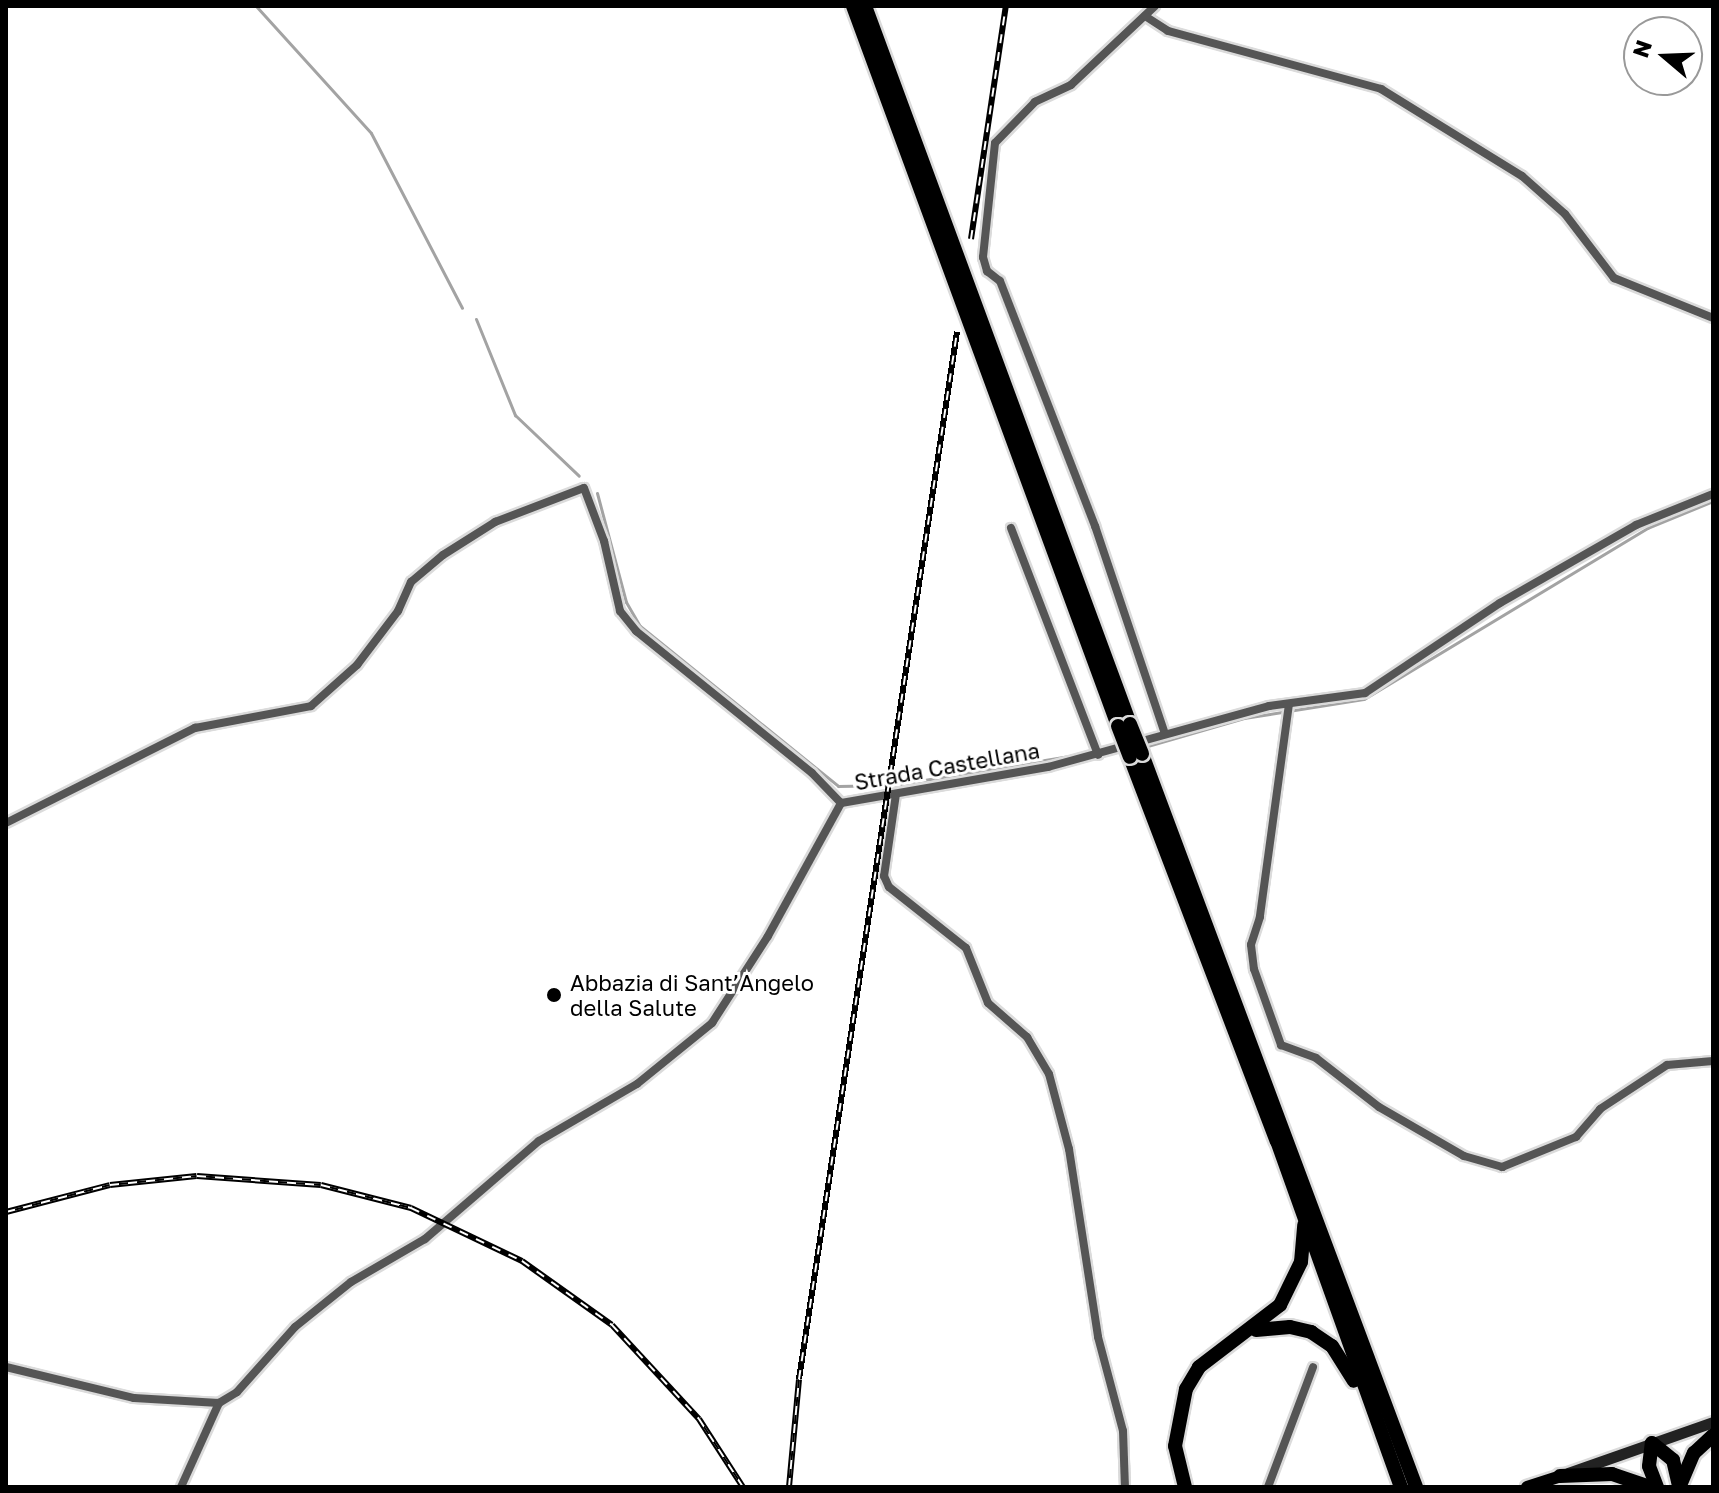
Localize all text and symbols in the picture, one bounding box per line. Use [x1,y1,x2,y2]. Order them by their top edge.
north arrow [1623,16,1703,96]
text: N [1626,36,1657,61]
street label: Strada Castellana [852,737,1042,795]
place label: Abbazia di Sant’Angelo della Salute [570,969,814,1020]
marker: Abbazia di Sant’Angelo della Salute [545,986,563,1004]

